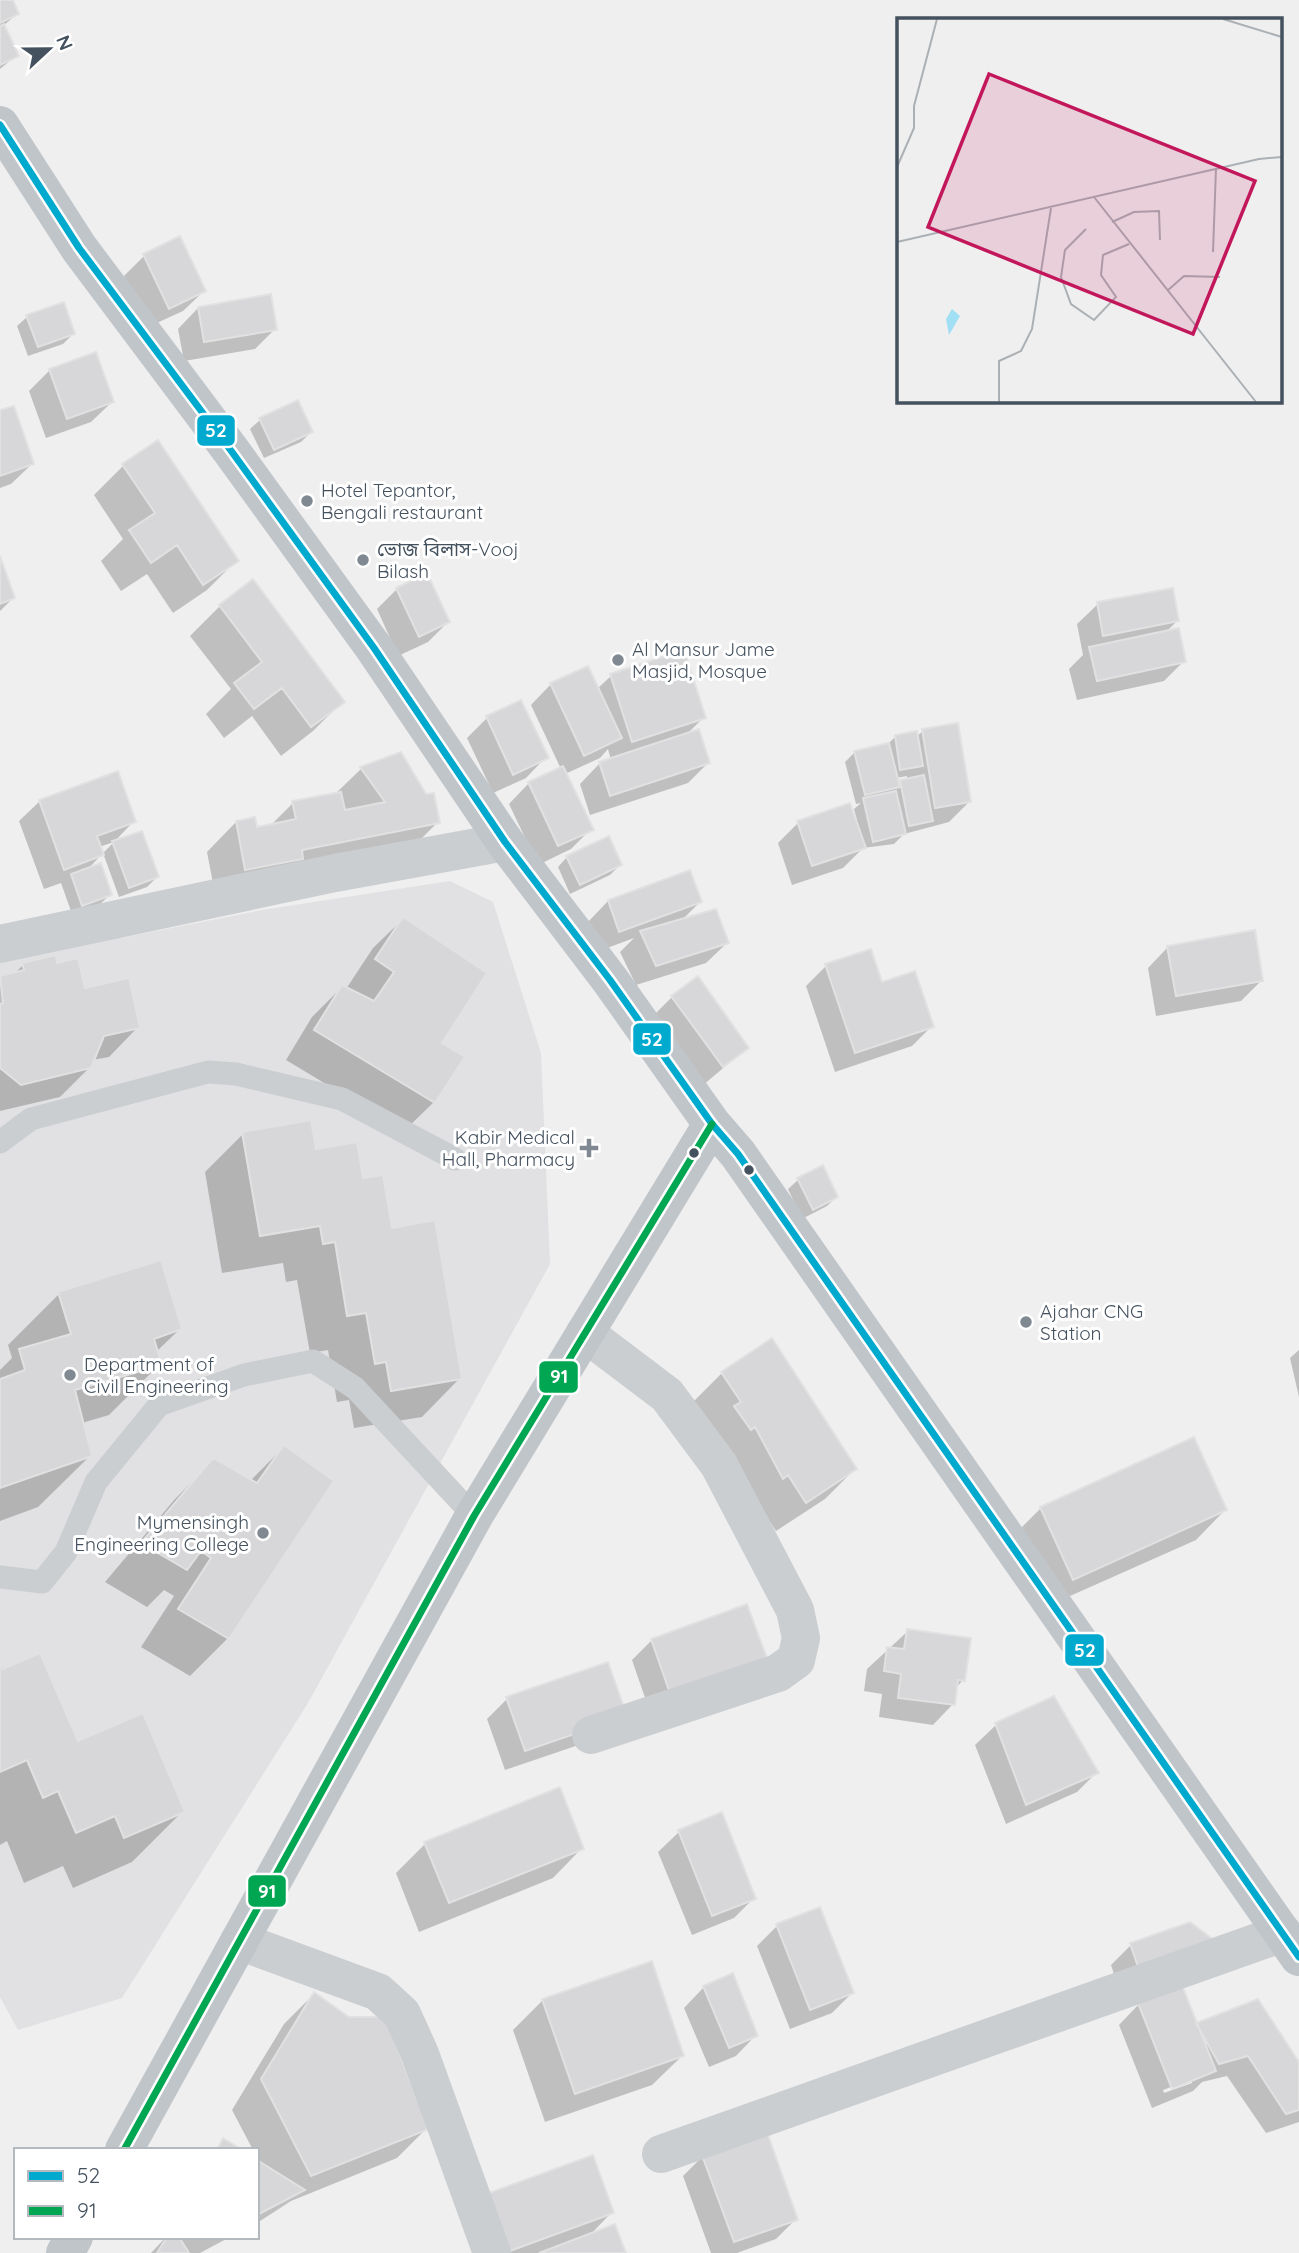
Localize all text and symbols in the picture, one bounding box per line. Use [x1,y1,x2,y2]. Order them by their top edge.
north arrow [14,14,84,84]
inset map [897,18,1282,402]
text: N [51,32,79,54]
line badge: 52 [196,414,236,447]
text: 52 [205,418,227,442]
place label: Hotel Tepantor, Bengali restaurant [321,478,483,524]
marker: Hotel Tepantor, Bengali restaurant [299,493,315,509]
place label: ভোজ বিলাস-Vooj Bilash [377,537,519,583]
marker: ভোজ বিলাস-Vooj Bilash [355,552,371,568]
place label: Al Mansur Jame Masjid, Mosque [632,637,775,683]
marker: Al Mansur Jame Masjid, Mosque [610,652,626,668]
line badge: 52 [632,1022,672,1056]
text: 52 [641,1027,663,1051]
place label: Kabir Medical Hall, Pharmacy [442,1125,575,1171]
marker: Kabir Medical Hall, Pharmacy [581,1140,597,1156]
unlabelled marker [687,1146,701,1160]
unlabelled marker [742,1163,756,1177]
place label: Ajahar CNG Station [1040,1299,1143,1345]
marker: Ajahar CNG Station [1018,1314,1034,1330]
place label: Department of Civil Engineering [84,1352,229,1398]
line badge: 91 [538,1360,579,1394]
text: 91 [550,1364,568,1388]
marker: Department of Civil Engineering [62,1367,78,1383]
place label: Mymensingh Engineering College [74,1510,249,1556]
marker: Mymensingh Engineering College [255,1525,271,1541]
line badge: 52 [1064,1633,1105,1667]
text: 52 [1074,1638,1096,1662]
line badge: 91 [247,1874,287,1908]
text: 91 [258,1879,276,1903]
legend [14,2148,259,2239]
text: 52 [77,2162,100,2188]
text: 91 [77,2197,97,2223]

